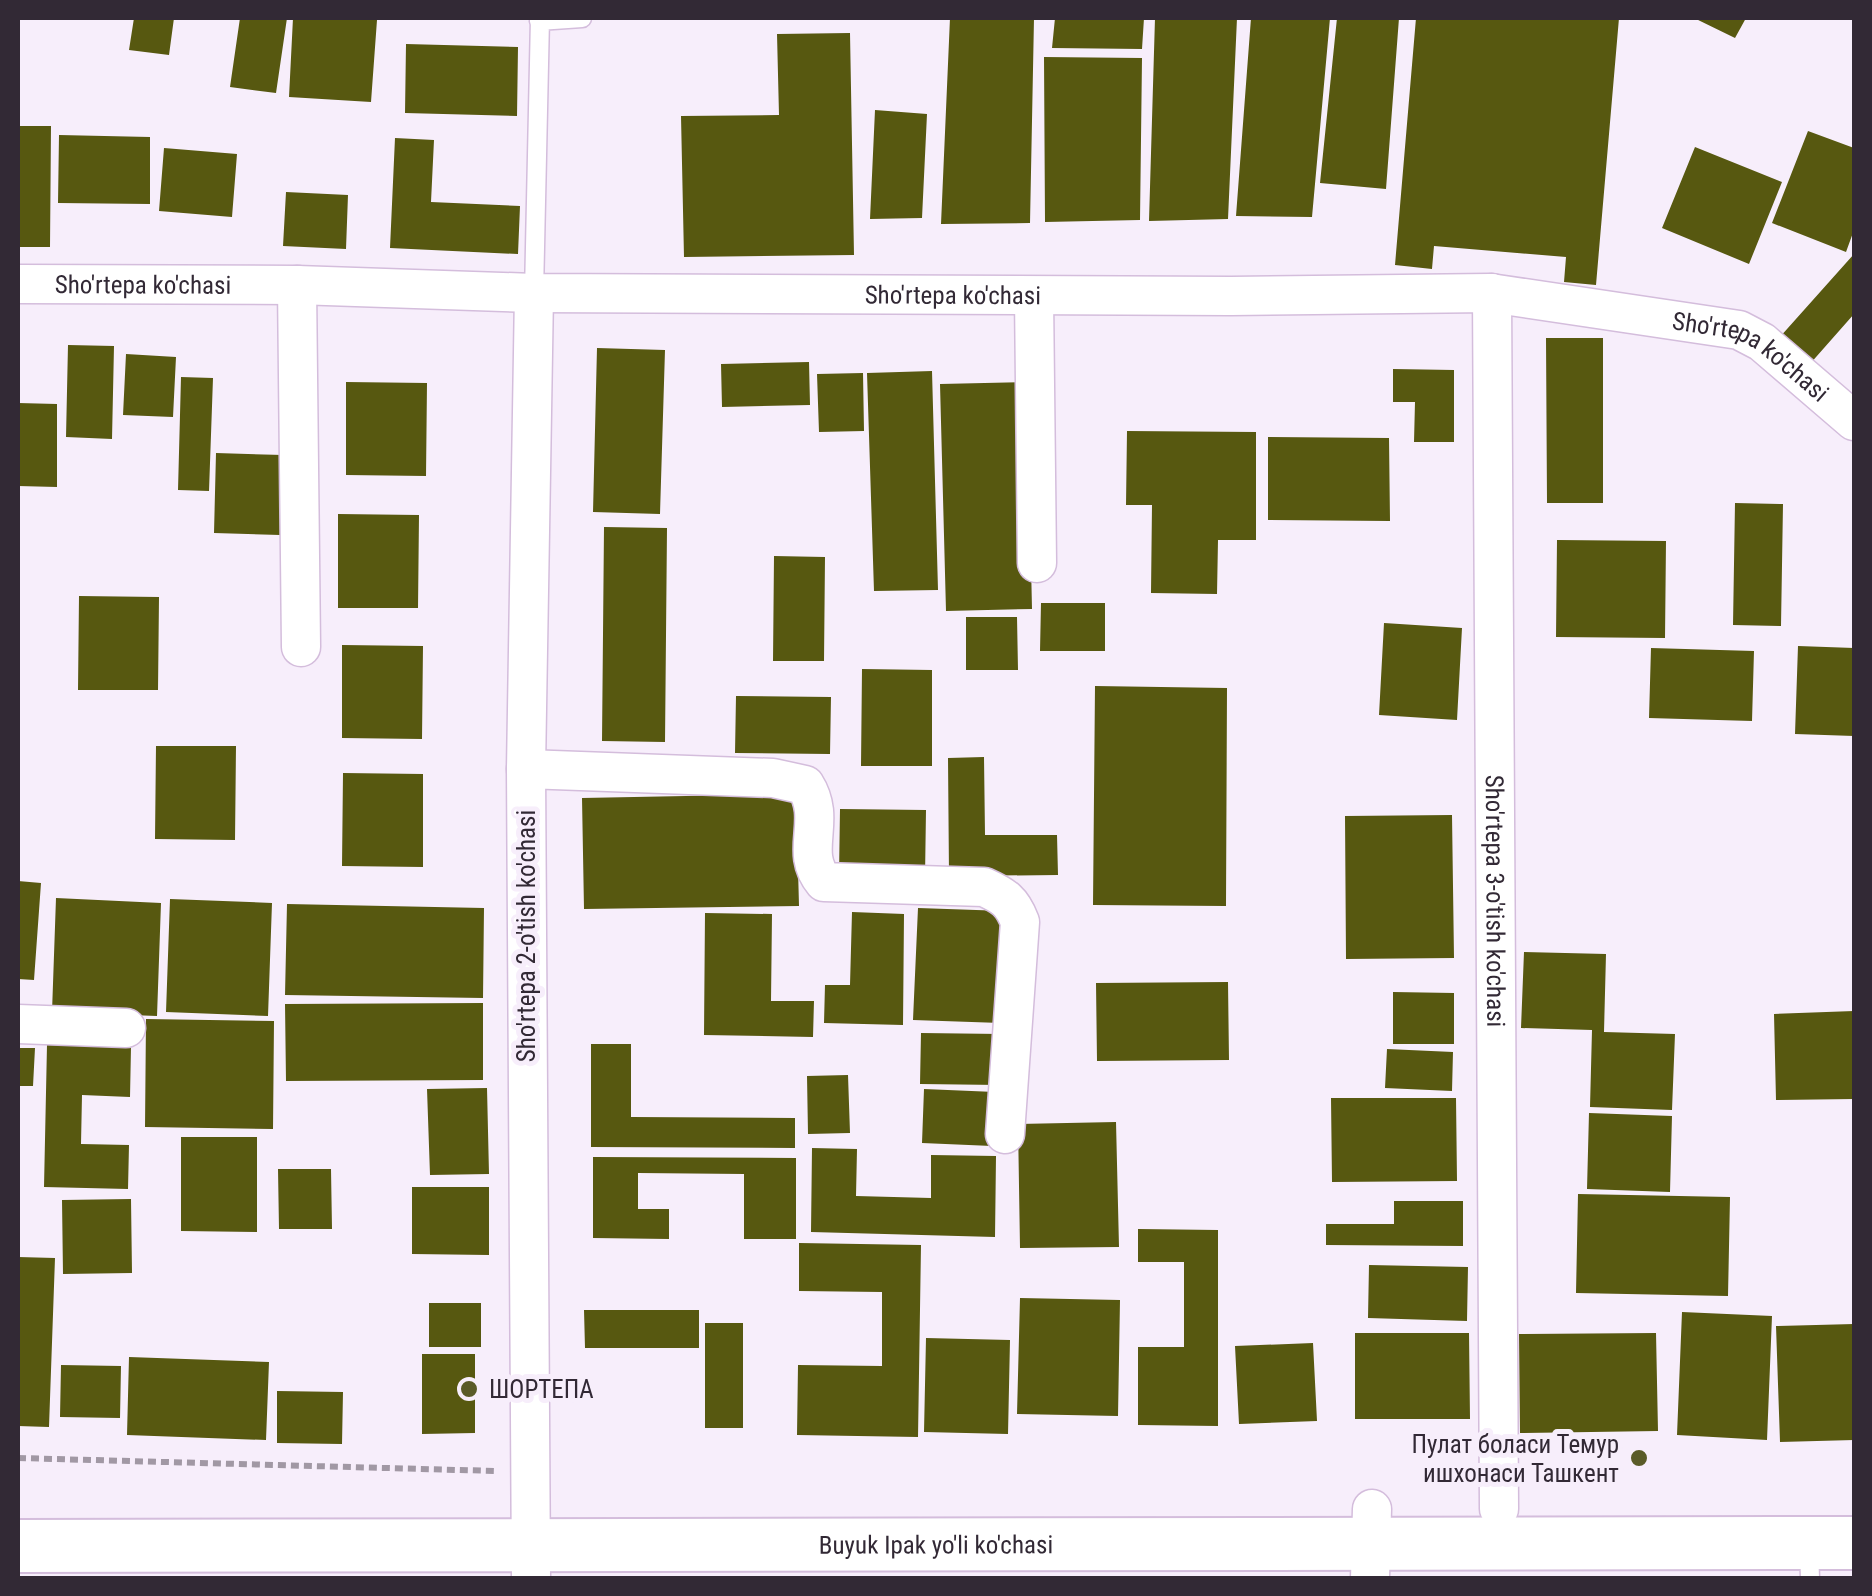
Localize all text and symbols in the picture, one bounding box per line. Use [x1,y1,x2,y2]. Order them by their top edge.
street label: Sho'rtepa ko'chasi [55,270,231,300]
street label: Sho'rtepa ko'chasi [865,280,1041,310]
street label: Sho'rtepa ko'chasi [1670,306,1834,408]
street label: Sho'rtepa 3-o'tish ko'chasi [1480,775,1510,1027]
street label: Sho'rtepa 2-o'tish ko'chasi [512,810,541,1062]
place label: ШОРТЕПА [489,1375,594,1404]
marker: ШОРТЕПА [458,1378,480,1400]
place label: Пулат боласи Темур ишхонаси Ташкент [1412,1430,1619,1488]
marker: Пулат боласи Темур ишхонаси Ташкент [1628,1447,1650,1469]
street label: Buyuk Ipak yo'li ko'chasi [819,1530,1053,1560]

